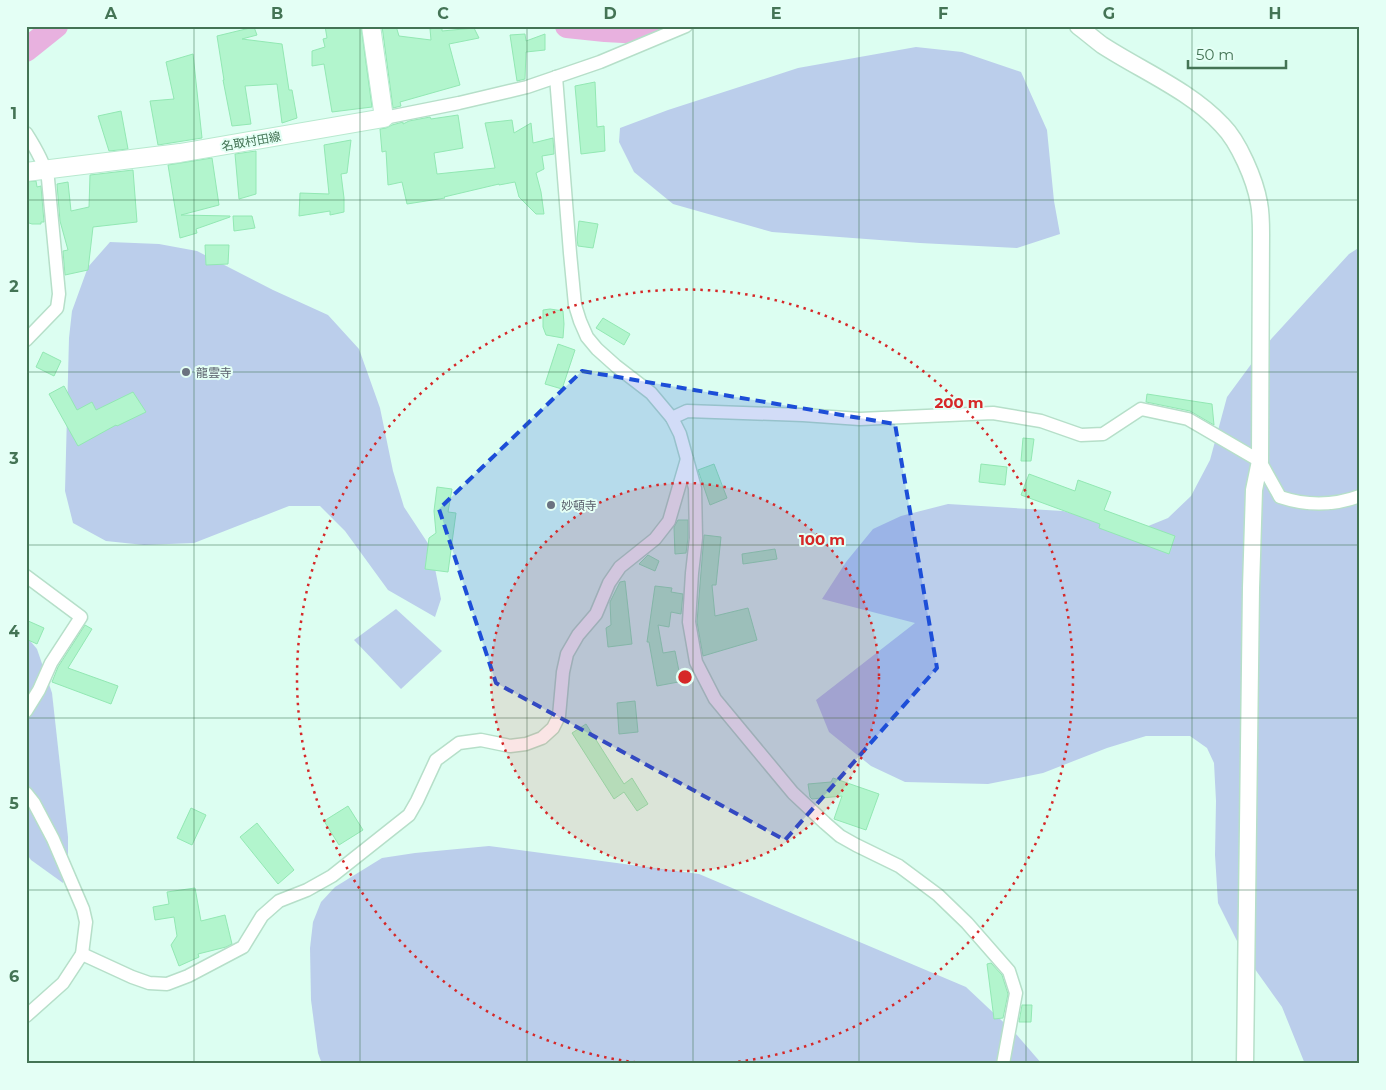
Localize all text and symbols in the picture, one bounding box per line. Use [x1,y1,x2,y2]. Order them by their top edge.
text: A [104,4,118,23]
text: B [271,4,283,23]
text: C [437,4,449,23]
text: D [603,4,617,23]
text: E [771,4,781,23]
text: F [938,4,948,23]
text: G [1103,4,1115,23]
text: H [1269,4,1281,23]
scale bar [1188,38,1286,70]
text: 50 m [1196,45,1234,64]
text: 1 [11,104,17,123]
street label: 名取村田線 [220,128,282,154]
text: 2 [9,277,19,296]
place label: 龍雲寺 [196,365,232,380]
marker: 龍雲寺 [180,366,192,378]
text: 200 m [934,393,984,412]
text: 3 [8,449,19,468]
place label: 妙頓寺 [561,498,597,513]
marker: 妙頓寺 [545,499,557,511]
text: 100 m [799,530,845,549]
text: 4 [8,622,20,641]
centre of rings [676,668,694,686]
text: 5 [9,794,19,813]
text: 6 [9,967,19,986]

